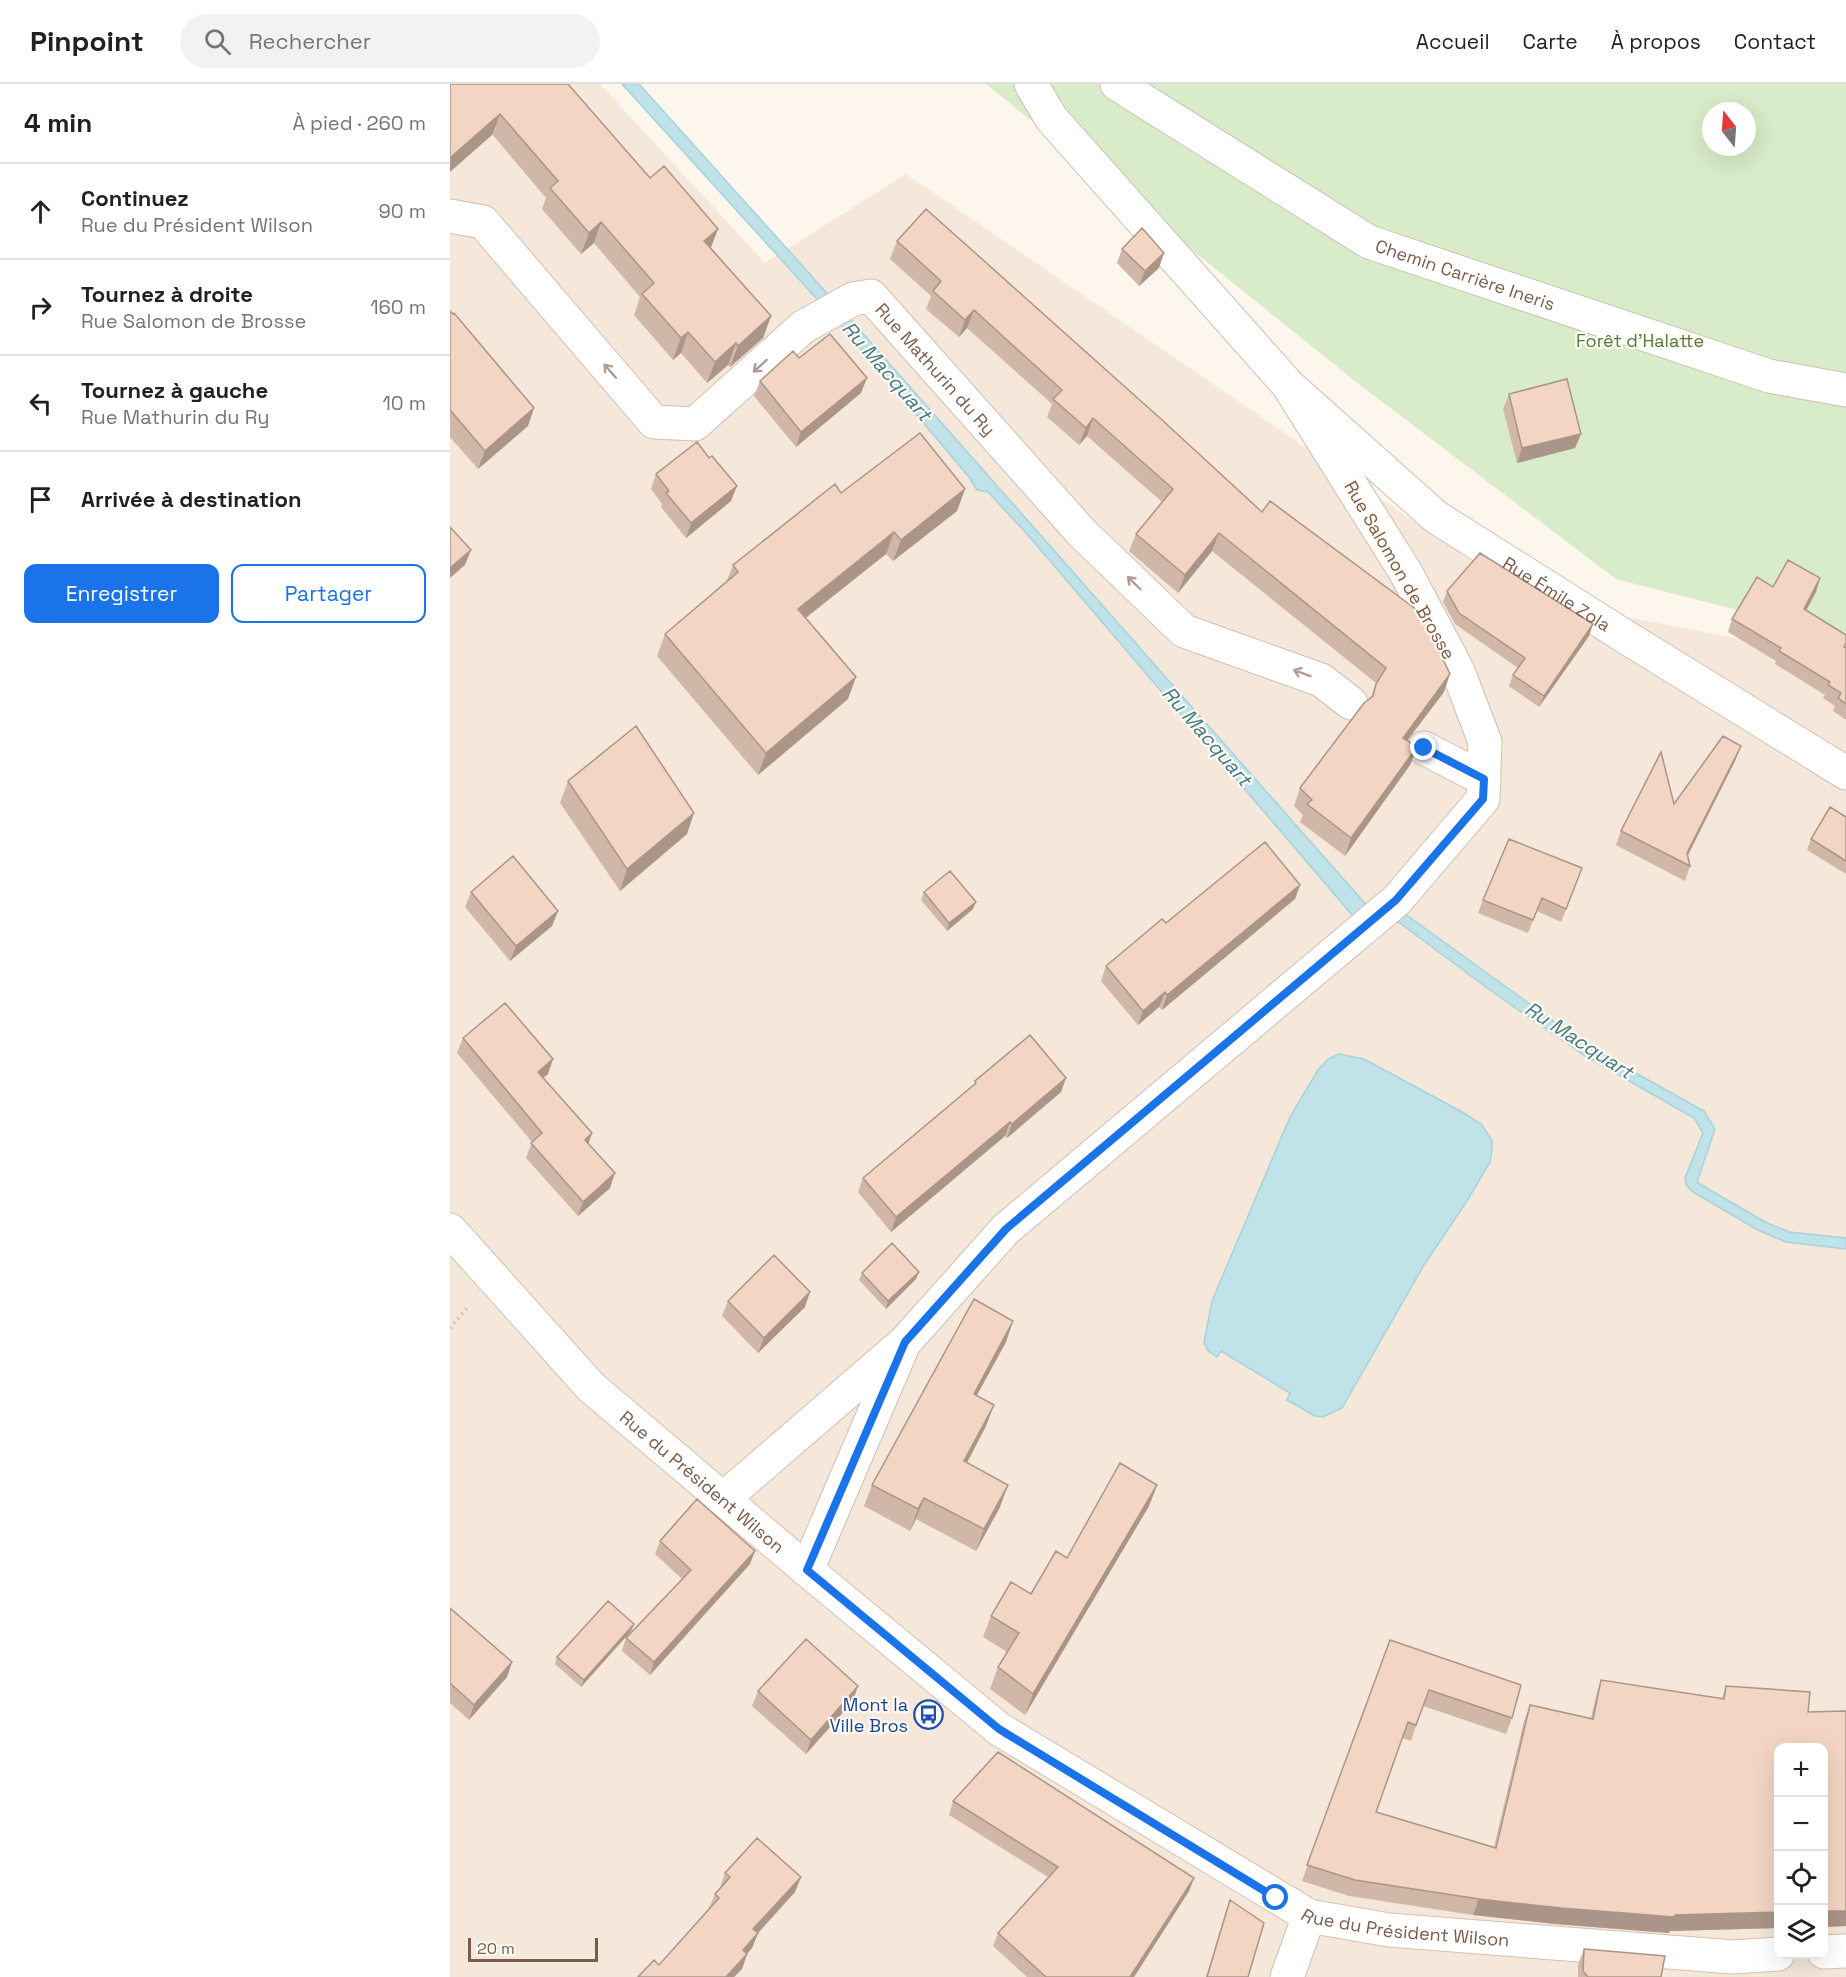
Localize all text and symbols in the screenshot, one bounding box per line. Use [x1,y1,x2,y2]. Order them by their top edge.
search box [180,14,600,68]
text: Pinpoint [30,23,144,59]
icon: search [201,25,234,58]
text: Rechercher [249,27,371,55]
text: Accueil [1416,28,1490,55]
text: Carte [1523,28,1578,55]
text: À propos [1611,28,1701,55]
text: Contact [1734,28,1816,55]
north arrow [1702,102,1756,156]
text: 4 min [24,106,92,140]
text: À pied · 260 m [293,110,426,136]
text: Continuez [81,184,189,212]
icon: ahead [24,195,57,228]
text: 90 m [379,198,426,224]
text: Rue du Président Wilson [81,212,313,238]
street label: Chemin Carrière Ineris [1372,233,1558,315]
text: Tournez à droite [81,280,253,308]
icon: right [24,291,57,324]
text: 160 m [370,294,426,320]
street label: Rue Mathurin du Ry [871,298,1001,440]
text: Rue Salomon de Brosse [81,308,306,334]
water label: Ru Macquart [837,316,939,428]
park label: Forêt d'Halatte [1576,329,1704,352]
one-way arrow [753,359,768,373]
one-way arrow [603,364,617,379]
text: Tournez à gauche [81,376,268,404]
icon: left [24,387,57,420]
text: 10 m [382,390,426,416]
text: Rue Mathurin du Ry [81,404,270,430]
street label: Rue Salomon de Brosse [1339,476,1461,664]
icon: arrive [24,483,57,516]
text: Arrivée à destination [81,485,302,513]
street label: Rue Émile Zola [1499,551,1615,636]
button: Enregistrer [24,564,219,623]
button: Partager [231,564,426,623]
one-way arrow [1126,575,1141,590]
one-way arrow [1293,667,1312,678]
water label: Ru Macquart [1157,681,1259,793]
route end [1410,734,1436,760]
water label: Ru Macquart [1520,995,1640,1086]
street label: Rue du Président Wilson [615,1405,790,1558]
place label: Mont la Ville Bros [829,1693,908,1737]
bus stop icon: Mont la Ville Bros [913,1698,945,1730]
map controls [1774,1743,1828,1959]
button: + [1774,1743,1828,1797]
button: − [1774,1797,1828,1851]
button: locate [1774,1851,1828,1905]
route start [1262,1884,1288,1910]
street label: Rue du Président Wilson [1297,1903,1510,1951]
button: layers [1774,1905,1828,1959]
scale bar [468,1935,598,1962]
text: 20 m [477,1938,515,1959]

